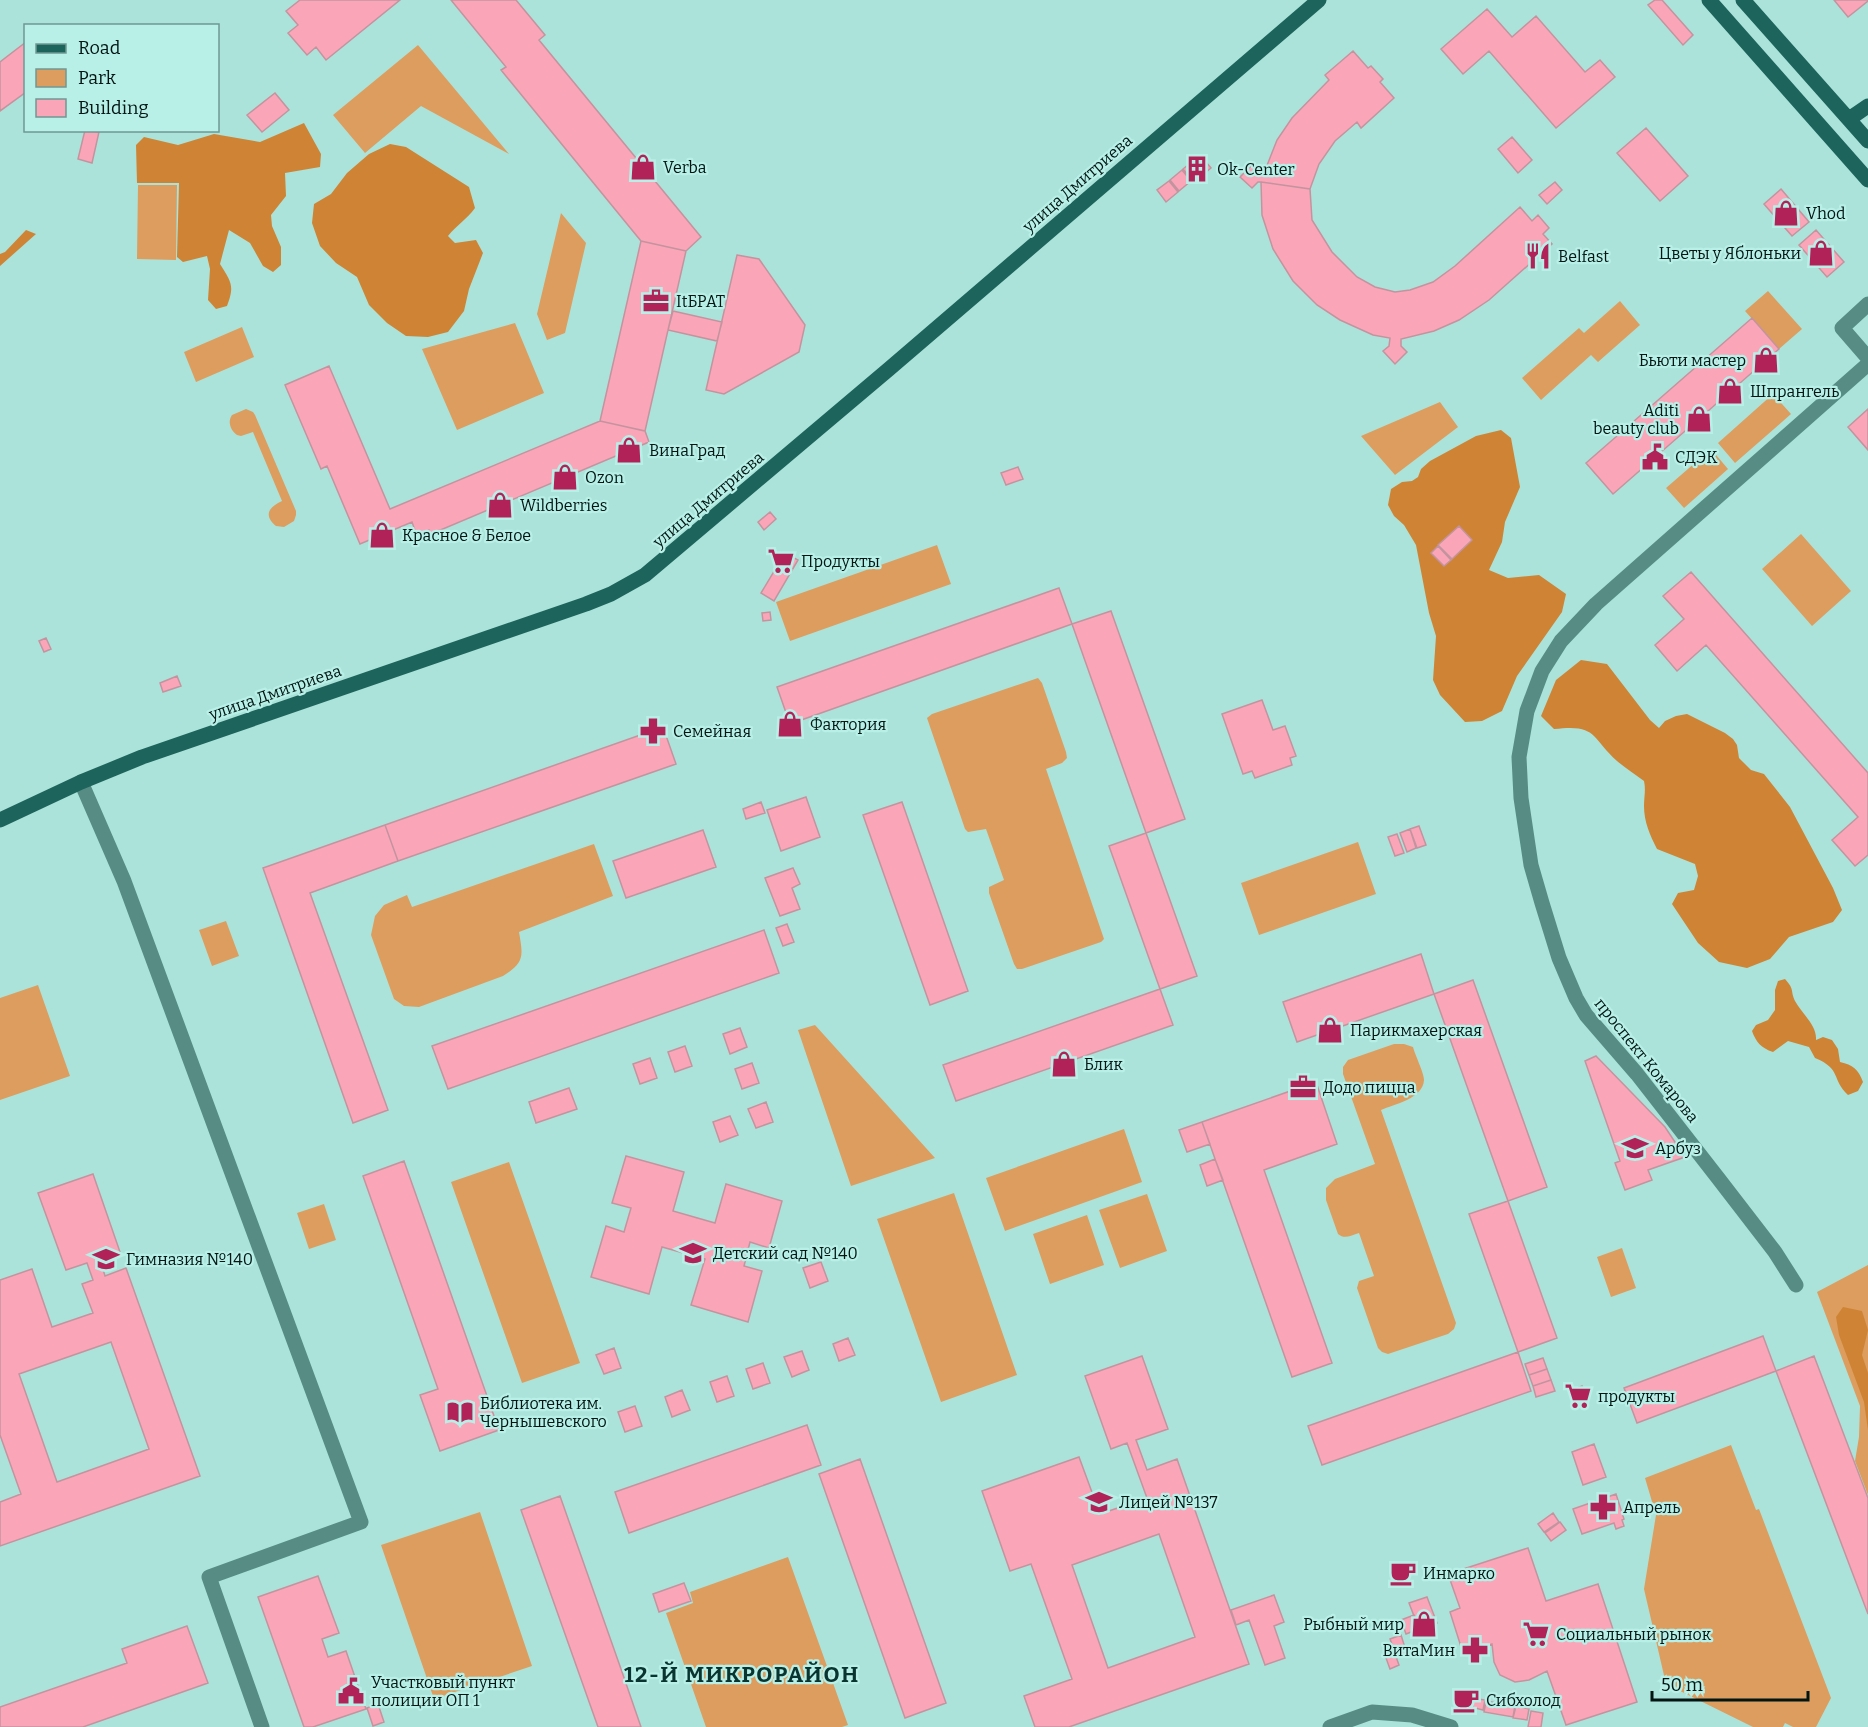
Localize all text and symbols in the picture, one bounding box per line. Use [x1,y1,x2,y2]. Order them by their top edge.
legend [24,24,219,132]
text: Road [78,37,121,59]
text: Park [78,67,117,89]
text: Building [78,97,149,119]
street label: улица Дмитриева [1018,131,1136,237]
shop icon: Verba [628,152,658,182]
building icon: Ok-Center [1182,154,1212,184]
place label: Verba [663,158,707,177]
place label: Ok-Center [1217,160,1295,179]
shop icon: Vhod [1771,198,1801,228]
place label: Vhod [1806,204,1846,223]
shop icon: Цветы у Яблоньки [1806,238,1836,268]
restaurant icon: Belfast [1523,241,1553,271]
place label: Цветы у Яблоньки [1659,244,1801,263]
place label: Belfast [1558,247,1609,266]
office icon: ItБРАТ [641,286,671,316]
place label: ItБРАТ [676,292,725,311]
shop icon: Бьюти мастер [1751,345,1781,375]
place label: Бьюти мастер [1639,351,1746,370]
shop icon: Шпрангель [1715,376,1745,406]
place label: Шпрангель [1750,382,1839,401]
place label: Aditi beauty club [1593,401,1679,438]
shop icon: Aditi beauty club [1684,404,1714,434]
shop icon: ВинаГрад [614,435,644,465]
place label: ВинаГрад [649,441,726,460]
public building icon: СДЭК [1640,442,1670,472]
street label: улица Дмитриева [648,447,768,552]
place label: СДЭК [1675,448,1718,467]
shop icon: Ozon [550,462,580,492]
place label: Ozon [585,468,624,487]
shop icon: Wildberries [485,490,515,520]
place label: Wildberries [520,496,607,515]
shop icon: Красное & Белое [367,520,397,550]
place label: Красное & Белое [402,526,531,545]
supermarket icon: Продукты [766,546,796,576]
place label: Продукты [801,552,880,571]
street label: улица Дмитриева [206,661,344,724]
shop icon: Фактория [775,709,805,739]
place label: Фактория [810,715,887,734]
pharmacy icon: Семейная [638,716,668,746]
place label: Семейная [673,722,751,741]
street label: проспект Комарова [1591,994,1703,1126]
shop icon: Парикмахерская [1315,1015,1345,1045]
place label: Парикмахерская [1350,1021,1482,1040]
shop icon: Блик [1049,1049,1079,1079]
place label: Блик [1084,1055,1124,1074]
office icon: Додо пицца [1288,1072,1318,1102]
place label: Додо пицца [1323,1078,1416,1097]
school or university icon: Арбуз [1620,1133,1650,1163]
place label: Арбуз [1655,1139,1701,1158]
school or university icon: Детский сад №140 [678,1238,708,1268]
school or university icon: Гимназия №140 [91,1244,121,1274]
place label: Детский сад №140 [713,1244,858,1263]
place label: Гимназия №140 [126,1250,253,1269]
supermarket icon: продукты [1563,1381,1593,1411]
place label: продукты [1598,1387,1675,1406]
place label: Библиотека им. Чернышевского [480,1394,607,1431]
library icon: Библиотека им. Чернышевского [445,1397,475,1427]
school or university icon: Лицей №137 [1084,1487,1114,1517]
pharmacy icon: Апрель [1588,1492,1618,1522]
place label: Лицей №137 [1119,1493,1218,1512]
place label: Апрель [1623,1498,1680,1517]
cafe icon: Инмарко [1388,1558,1418,1588]
place label: Инмарко [1423,1564,1495,1583]
shop icon: Рыбный мир [1409,1609,1439,1639]
place label: Рыбный мир [1303,1615,1404,1634]
supermarket icon: Социальный рынок [1521,1619,1551,1649]
place label: Социальный рынок [1556,1625,1712,1644]
pharmacy icon: ВитаМин [1460,1635,1490,1665]
place label: ВитаМин [1383,1641,1455,1660]
district label: 12-Й МИКРОРАЙОН [624,1661,860,1688]
scale bar [1652,1664,1808,1702]
place label: Участковый пункт полиции ОП 1 [371,1673,515,1710]
text: 50 m [1661,1674,1703,1696]
public building icon: Участковый пункт полиции ОП 1 [336,1676,366,1706]
cafe icon: Сибхолод [1451,1685,1481,1715]
place label: Сибхолод [1486,1691,1561,1710]

